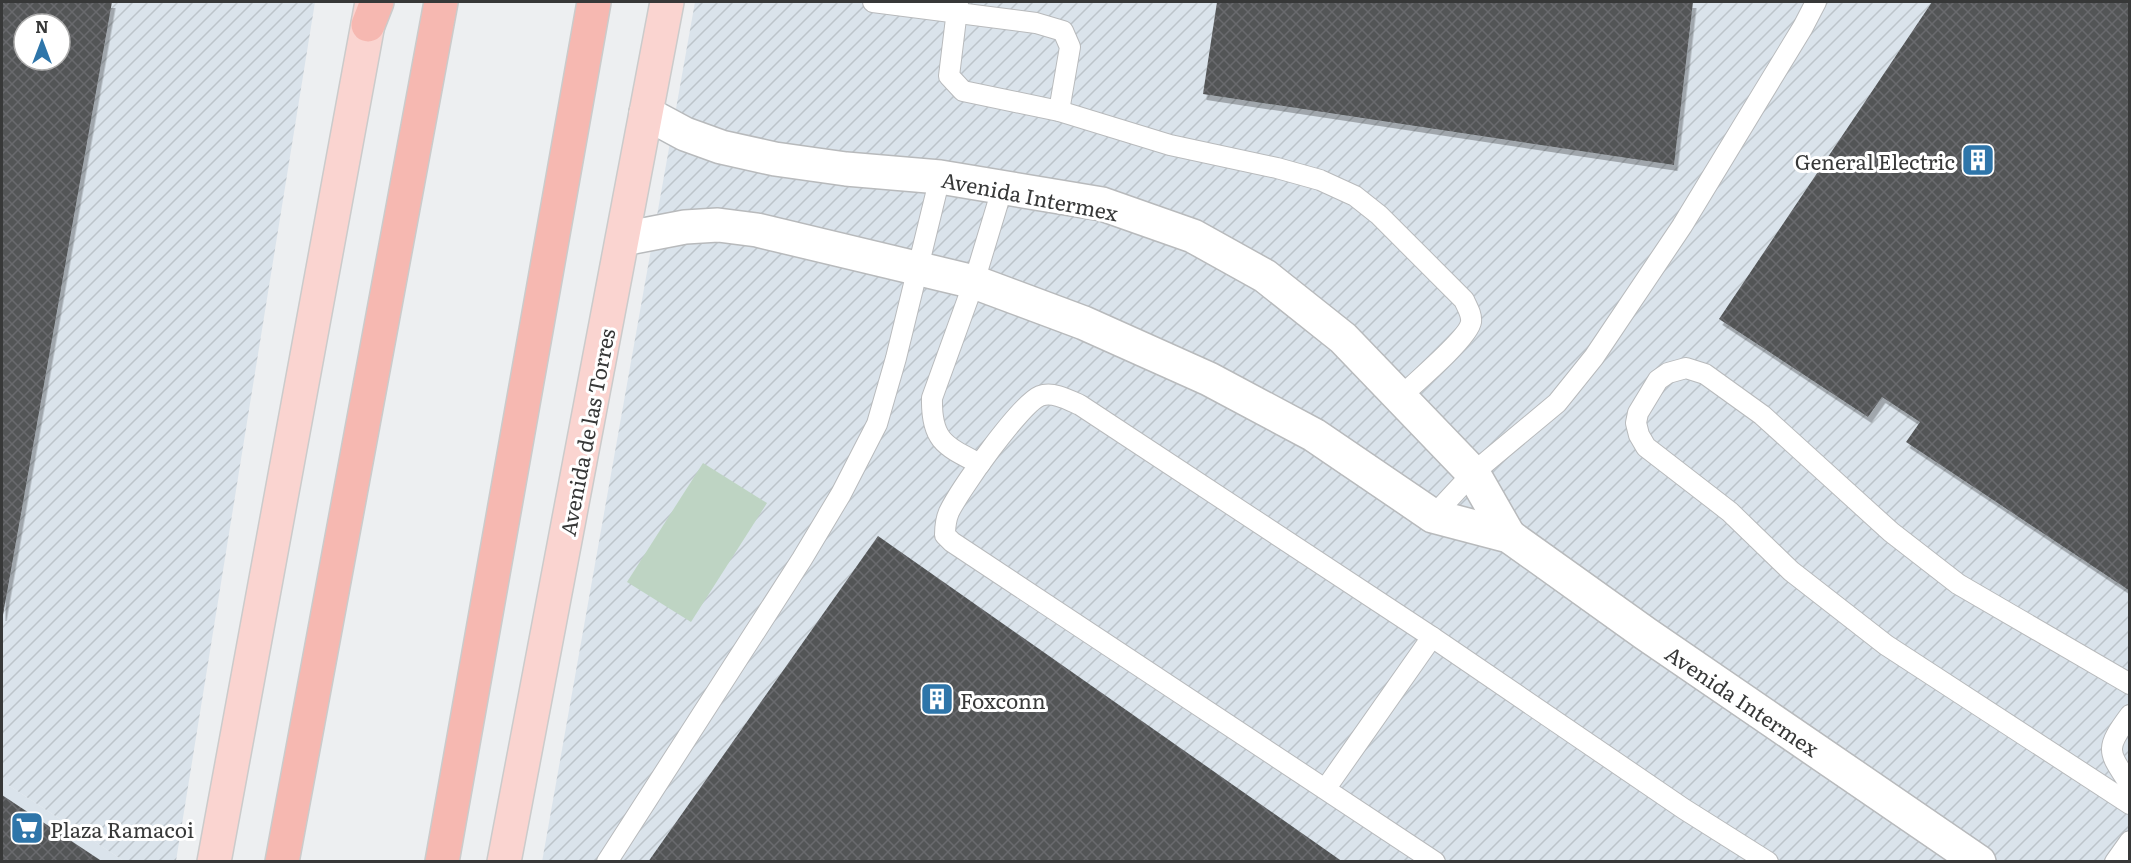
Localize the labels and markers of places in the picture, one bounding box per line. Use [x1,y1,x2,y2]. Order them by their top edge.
building icon: General Electric [1960,142,1996,178]
place label: General Electric [1795,145,1955,176]
building icon: Foxconn [919,681,955,717]
place label: Foxconn [960,684,1046,715]
supermarket icon: Plaza Ramacoi [9,810,45,846]
place label: Plaza Ramacoi [50,813,194,844]

